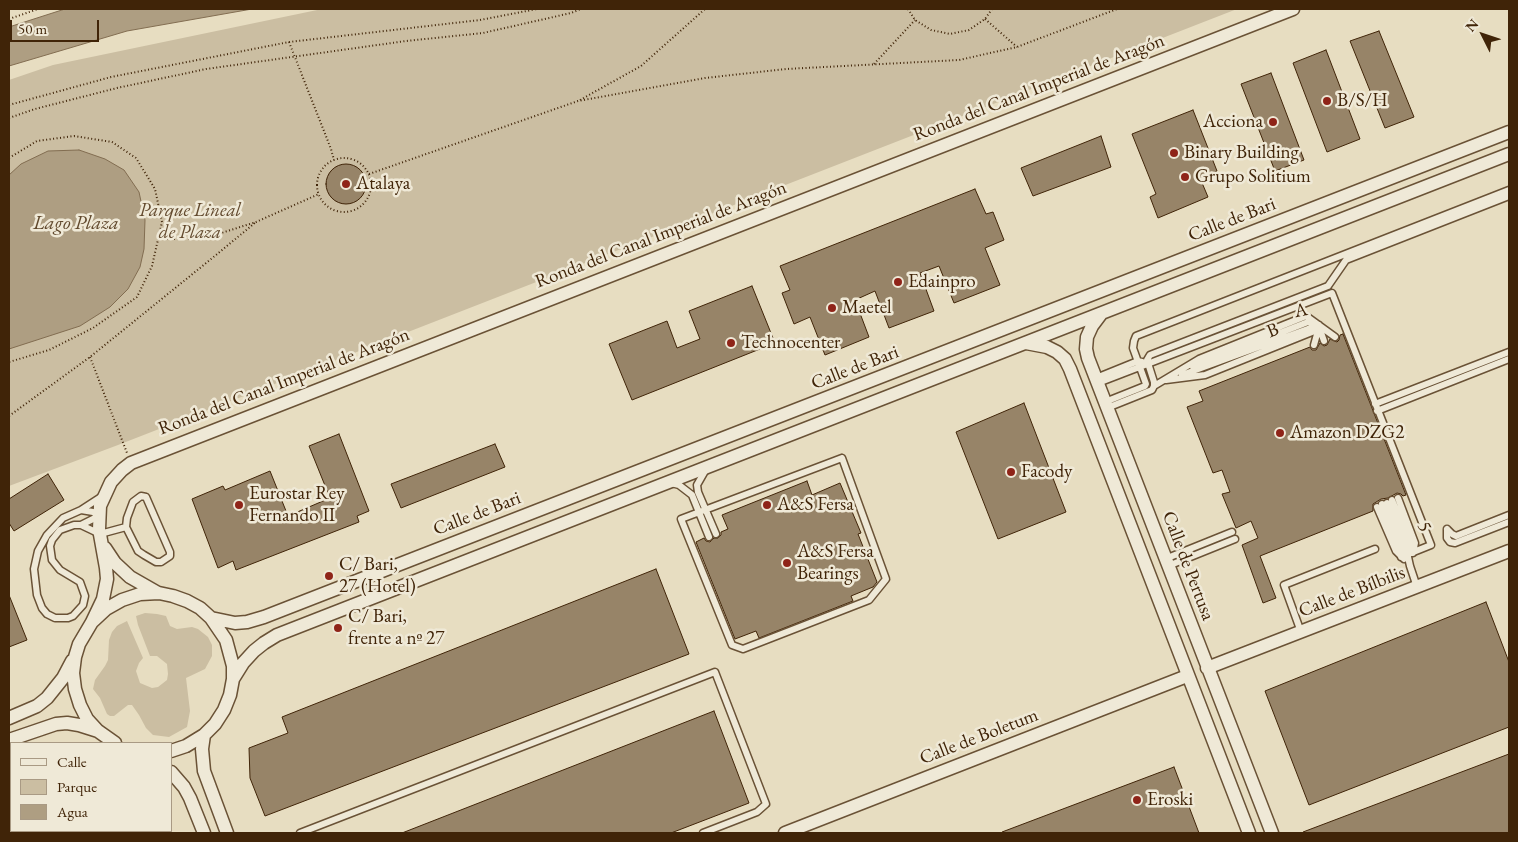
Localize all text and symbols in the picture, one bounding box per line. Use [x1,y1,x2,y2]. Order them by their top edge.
scale bar [12,10,101,42]
north arrow [1458,10,1508,60]
text: N [1461,15,1482,35]
text: 50 m [18,19,47,38]
street label: Ronda del Canal Imperial de Aragón [910,29,1168,147]
place label: B/S/H [1337,90,1388,112]
marker: B/S/H [1321,95,1333,107]
place label: Acciona [1203,111,1263,133]
marker: Acciona [1267,116,1279,128]
place label: Binary Building [1184,142,1299,164]
marker: Binary Building [1168,147,1180,159]
place label: Grupo Solitium [1195,166,1311,188]
marker: Grupo Solitium [1179,171,1191,183]
place label: Atalaya [356,173,410,195]
street label: Ronda del Canal Imperial de Aragón [532,176,790,294]
marker: Atalaya [340,178,352,190]
street label: Calle de Bari [1185,193,1279,247]
park label: Parque Lineal de Plaza [139,200,241,244]
water label: Lago Plaza [33,212,119,236]
place label: Edainpro [908,271,976,293]
marker: Edainpro [892,276,904,288]
place label: Maetel [842,297,892,319]
street label: A [1292,299,1310,323]
marker: Maetel [826,302,838,314]
street label: B [1264,318,1282,344]
street label: Ronda del Canal Imperial de Aragón [155,323,413,441]
place label: Technocenter [741,332,840,354]
marker: Technocenter [725,337,737,349]
street label: Calle de Bari [808,341,902,395]
place label: Amazon DZG2 [1290,422,1404,444]
marker: Amazon DZG2 [1274,427,1286,439]
place label: Facody [1021,461,1072,483]
marker: Facody [1005,466,1017,478]
place label: Eurostar Rey Fernando II [249,483,345,527]
street label: Calle de Bari [430,487,524,541]
place label: A&S Fersa [777,494,854,516]
marker: Eurostar Rey Fernando II [233,499,245,511]
marker: A&S Fersa [761,499,773,511]
street label: Calle de Pertusa [1157,508,1219,624]
street label: 5 [1412,519,1436,535]
place label: A&S Fersa Bearings [797,541,874,585]
place label: C/ Bari, 27 (Hotel) [339,554,416,598]
marker: A&S Fersa Bearings [781,557,793,569]
street label: Calle de Bílbilis [1295,561,1409,623]
marker: C/ Bari, 27 (Hotel) [323,570,335,582]
place label: C/ Bari, frente a nº 27 [348,606,444,650]
marker: C/ Bari, frente a nº 27 [332,622,344,634]
street label: Calle de Boletum [916,704,1042,770]
legend [10,742,172,832]
text: Calle [57,752,87,771]
text: Parque [57,777,97,796]
place label: Eroski [1147,789,1193,811]
marker: Eroski [1131,794,1143,806]
text: Agua [57,802,88,821]

